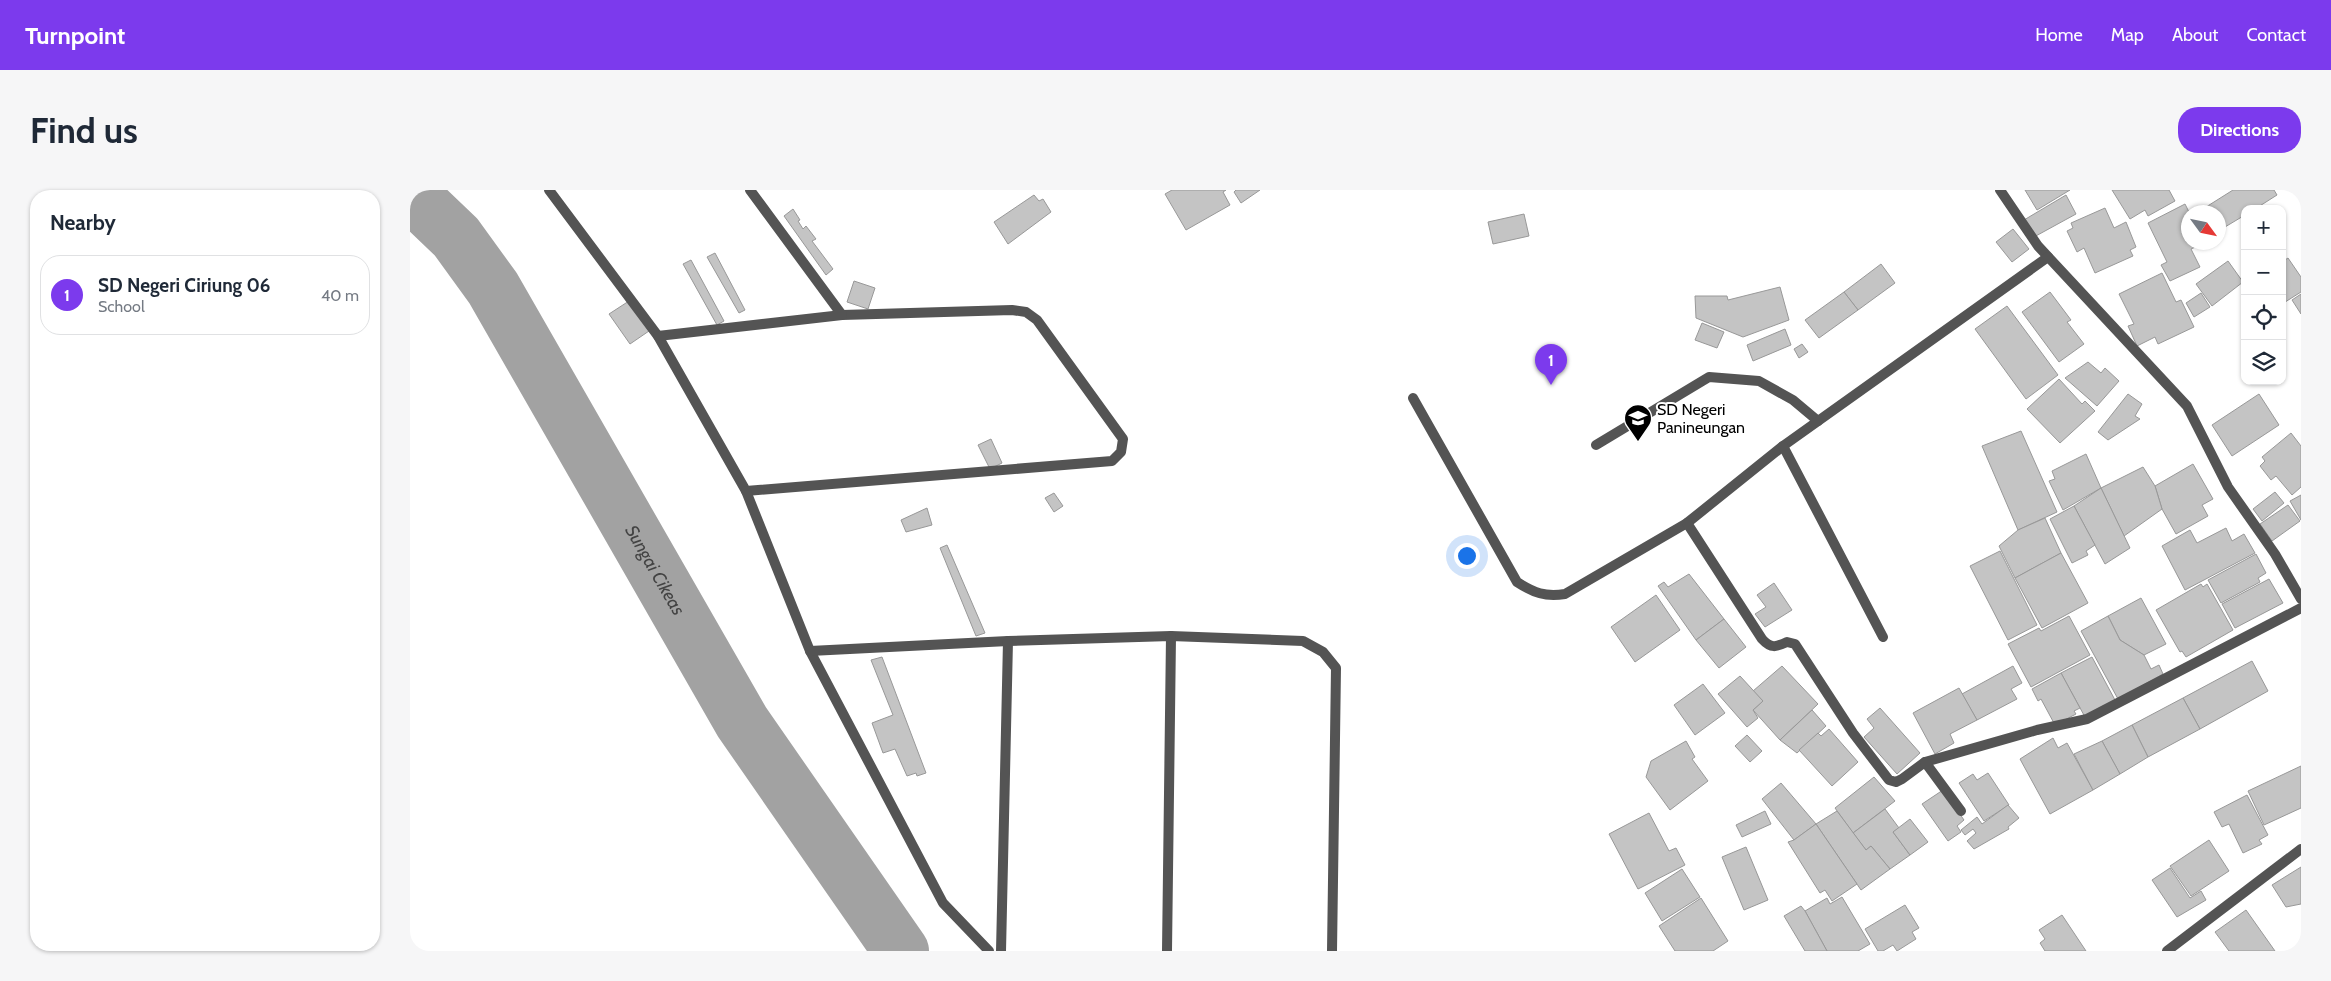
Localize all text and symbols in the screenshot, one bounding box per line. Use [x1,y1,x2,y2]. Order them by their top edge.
text: Turnpoint [25,21,125,50]
text: Home [2035,24,2083,46]
text: Map [2111,24,2144,46]
text: About [2172,24,2218,46]
text: Contact [2246,24,2306,46]
button: Directions [2178,107,2301,153]
text: Find us [30,109,138,152]
north arrow [2181,205,2226,250]
map controls [2241,205,2286,385]
button: + [2241,205,2286,250]
text: Nearby [50,210,116,235]
button: − [2241,250,2286,295]
text: SD Negeri Ciriung 06 [98,274,271,297]
text: 1 [64,286,70,305]
text: 40 m [321,286,359,305]
button: locate [2241,295,2286,340]
text: School [98,297,145,316]
button: layers [2241,340,2286,385]
pin: 1 [1535,344,1567,385]
place label: SD Negeri Panineungan [1657,400,1745,437]
school or university icon: SD Negeri Panineungan [1623,403,1653,442]
water label: Sungai Cikeas [620,521,689,619]
your location [1454,543,1480,569]

